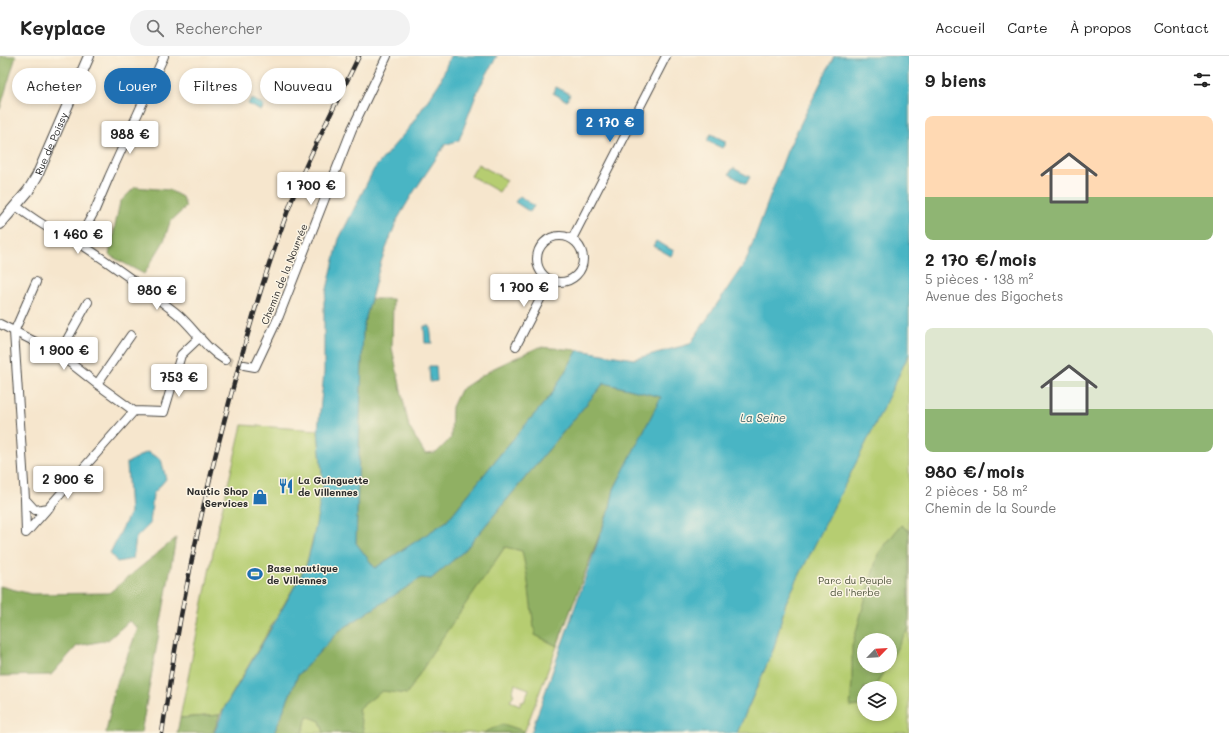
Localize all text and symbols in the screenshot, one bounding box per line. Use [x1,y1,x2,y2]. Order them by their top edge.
search box [130,10,410,46]
text: Keyplace [20,15,106,40]
icon: search [144,17,166,39]
text: Rechercher [176,18,263,38]
text: Accueil [935,18,985,37]
text: Carte [1007,18,1048,37]
text: À propos [1070,18,1132,37]
text: Contact [1154,18,1209,37]
chip: Acheter [12,68,96,104]
chip: Louer [104,68,171,104]
chip: Filtres [179,68,252,104]
chip: Nouveau [260,68,346,104]
text: 9 biens [925,69,986,91]
icon: filters [1191,69,1213,91]
pin: 2 170 € [573,109,647,143]
street label: Rue de Poissy [31,110,71,177]
text: 2 170 € [586,113,634,130]
pin: 988 € [102,121,158,155]
text: 988 € [110,125,150,142]
icon: home [1033,142,1105,214]
pin: 1 700 € [274,172,348,206]
text: 1 700 € [286,176,336,193]
pin: 1 460 € [41,221,115,255]
street label: Chemin de la Nourrée [257,221,311,327]
text: 1 460 € [53,225,103,242]
text: 2 170 €/mois [925,248,1037,270]
text: 5 pièces · 138 m² [925,270,1034,287]
pin: 1 700 € [487,274,561,308]
pin: 980 € [129,277,185,311]
text: 1 700 € [499,278,549,295]
text: 980 € [137,281,177,298]
text: Avenue des Bigochets [925,287,1063,304]
pin: 1 900 € [27,337,101,371]
text: 1 900 € [39,341,89,358]
icon: home [1033,354,1105,426]
pin: 753 € [151,364,207,398]
text: 753 € [160,368,198,385]
water label: La Seine [740,410,786,425]
text: 980 €/mois [925,460,1025,482]
pin: 2 900 € [31,466,105,500]
text: 2 900 € [42,470,94,487]
place label: La Guinguette de Villennes [298,473,369,499]
restaurant icon: La Guinguette de Villennes [277,477,295,495]
text: 2 pièces · 58 m² [925,482,1027,499]
place label: Nautic Shop Services [187,484,248,510]
shop icon: Nautic Shop Services [251,488,269,506]
text: Chemin de la Sourde [925,499,1056,516]
place label: Base nautique de Villennes [267,561,338,587]
sports icon: Base nautique de Villennes [246,565,264,583]
park label: Parc du Peuple de l'herbe [818,573,892,599]
north arrow [857,633,897,673]
map controls [857,633,897,721]
button: layers [857,681,897,721]

